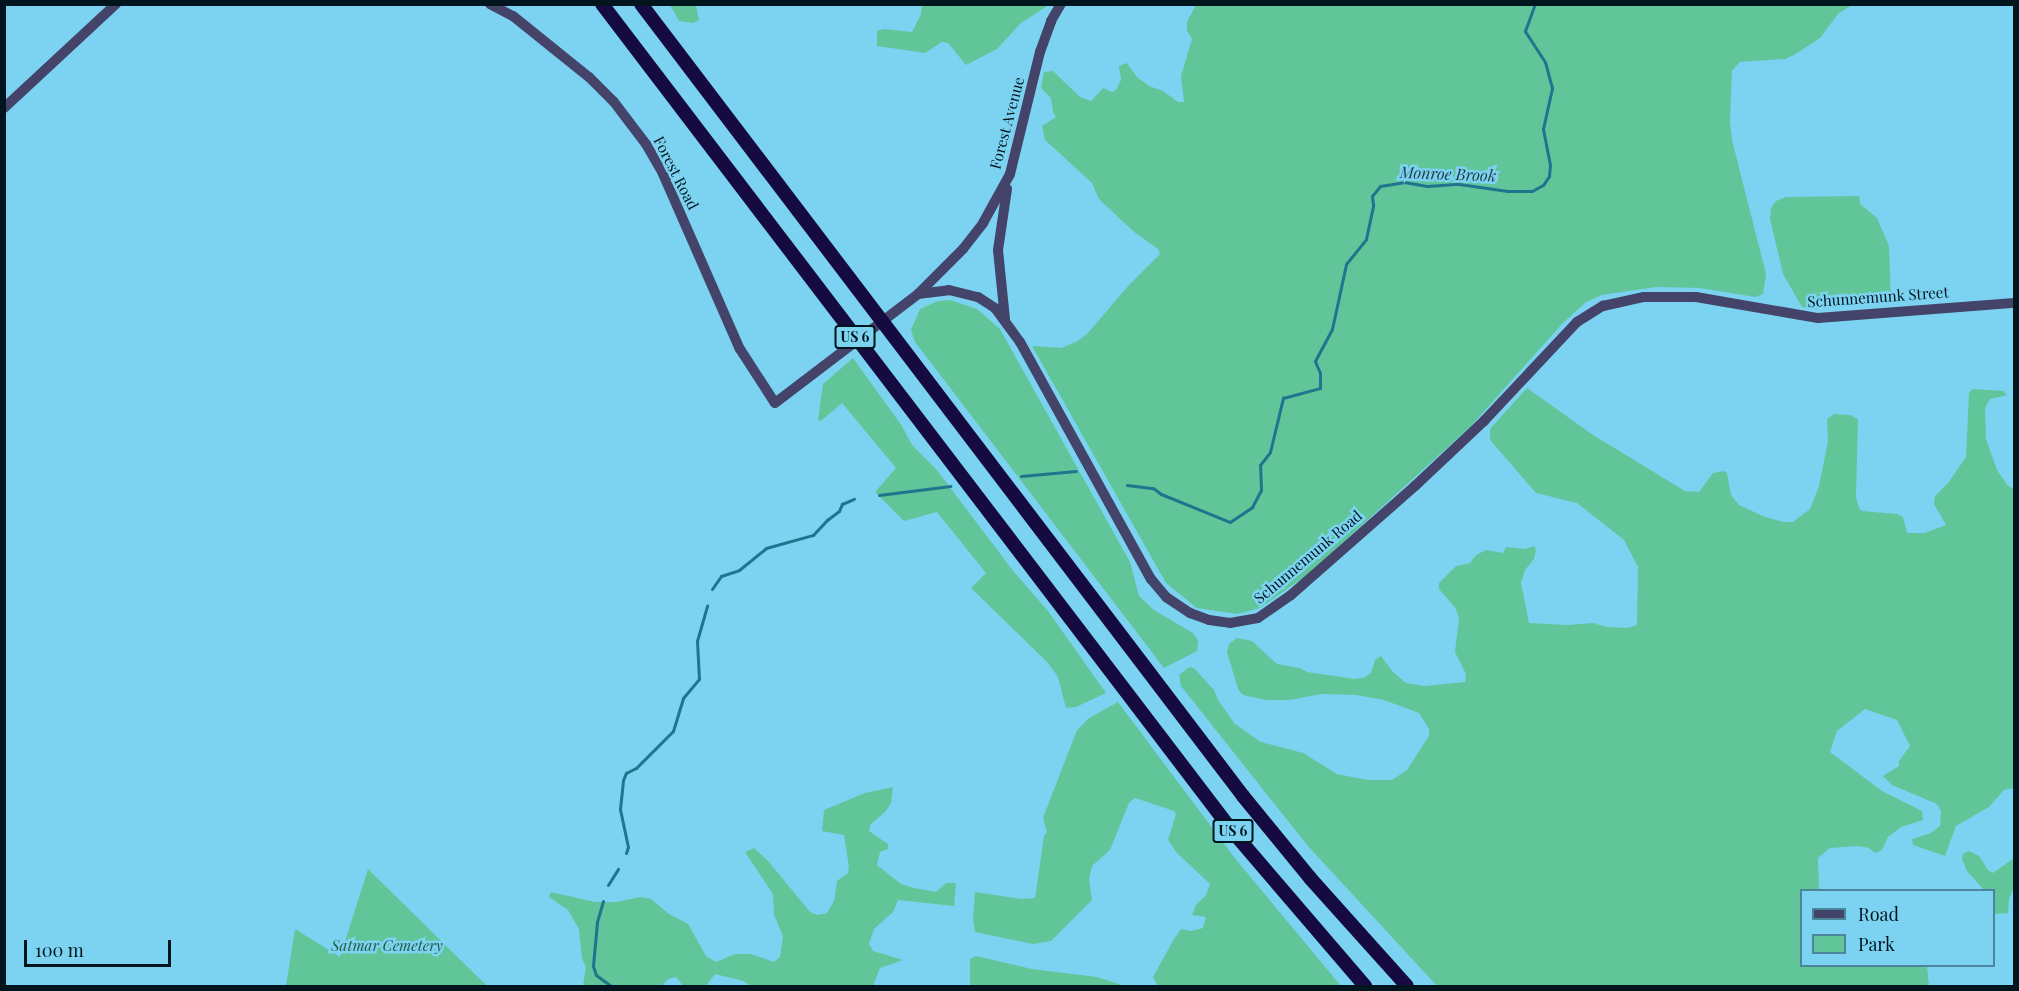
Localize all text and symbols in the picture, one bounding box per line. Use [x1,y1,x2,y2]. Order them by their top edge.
street label: Forest Avenue [986,74,1028,172]
street label: Forest Road [650,133,702,213]
water label: Monroe Brook [1400,163,1496,185]
street label: Schunnemunk Street [1807,283,1949,311]
road number: US 6 [834,326,876,348]
street label: Schunnemunk Road [1250,507,1366,607]
road number: US 6 [1212,820,1254,842]
legend [1800,889,1995,967]
text: Road [1858,902,1899,926]
scale bar [27,928,174,966]
text: Park [1858,932,1895,956]
park label: Satmar Cemetery [331,937,443,955]
text: 100 m [35,938,84,962]

